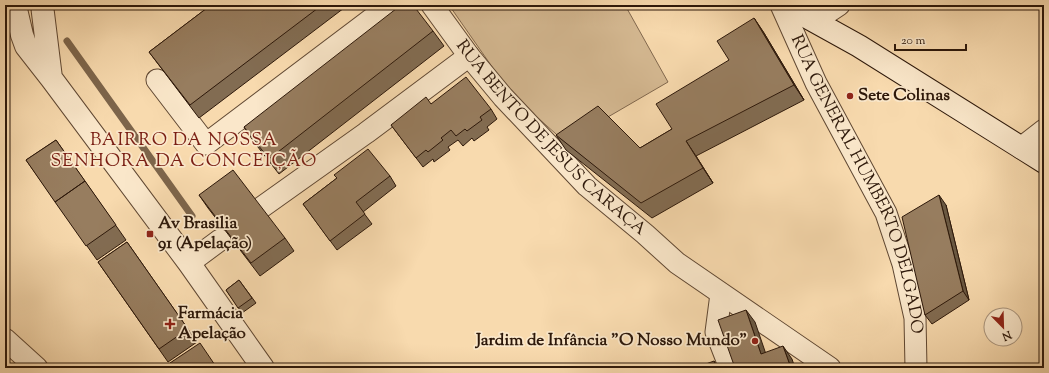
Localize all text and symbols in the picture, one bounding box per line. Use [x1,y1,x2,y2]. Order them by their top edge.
scale bar [895,26,966,52]
street label: RUA GENERAL HUMBERTO DELGADO [784,31,927,334]
text: 20 m [901,32,926,50]
street label: RUA BENTO DE JESUS CARAÇA [449,35,651,242]
place label: Sete Colinas [858,84,950,108]
marker: Sete Colinas [845,91,855,101]
district label: BAIRRO DA NOSSA SENHORA DA CONCEIÇÃO [51,128,317,175]
place label: Av Brasilia 91 (Apelação) [158,212,252,256]
marker: Av Brasilia 91 (Apelação) [145,229,155,239]
place label: Farmácia Apelação [178,302,246,346]
north arrow [983,307,1023,347]
marker: Farmácia Apelação [165,319,175,329]
text: N [999,326,1015,344]
place label: Jardim de Infância "O Nosso Mundo" [474,329,747,353]
marker: Jardim de Infância "O Nosso Mundo" [750,336,760,346]

